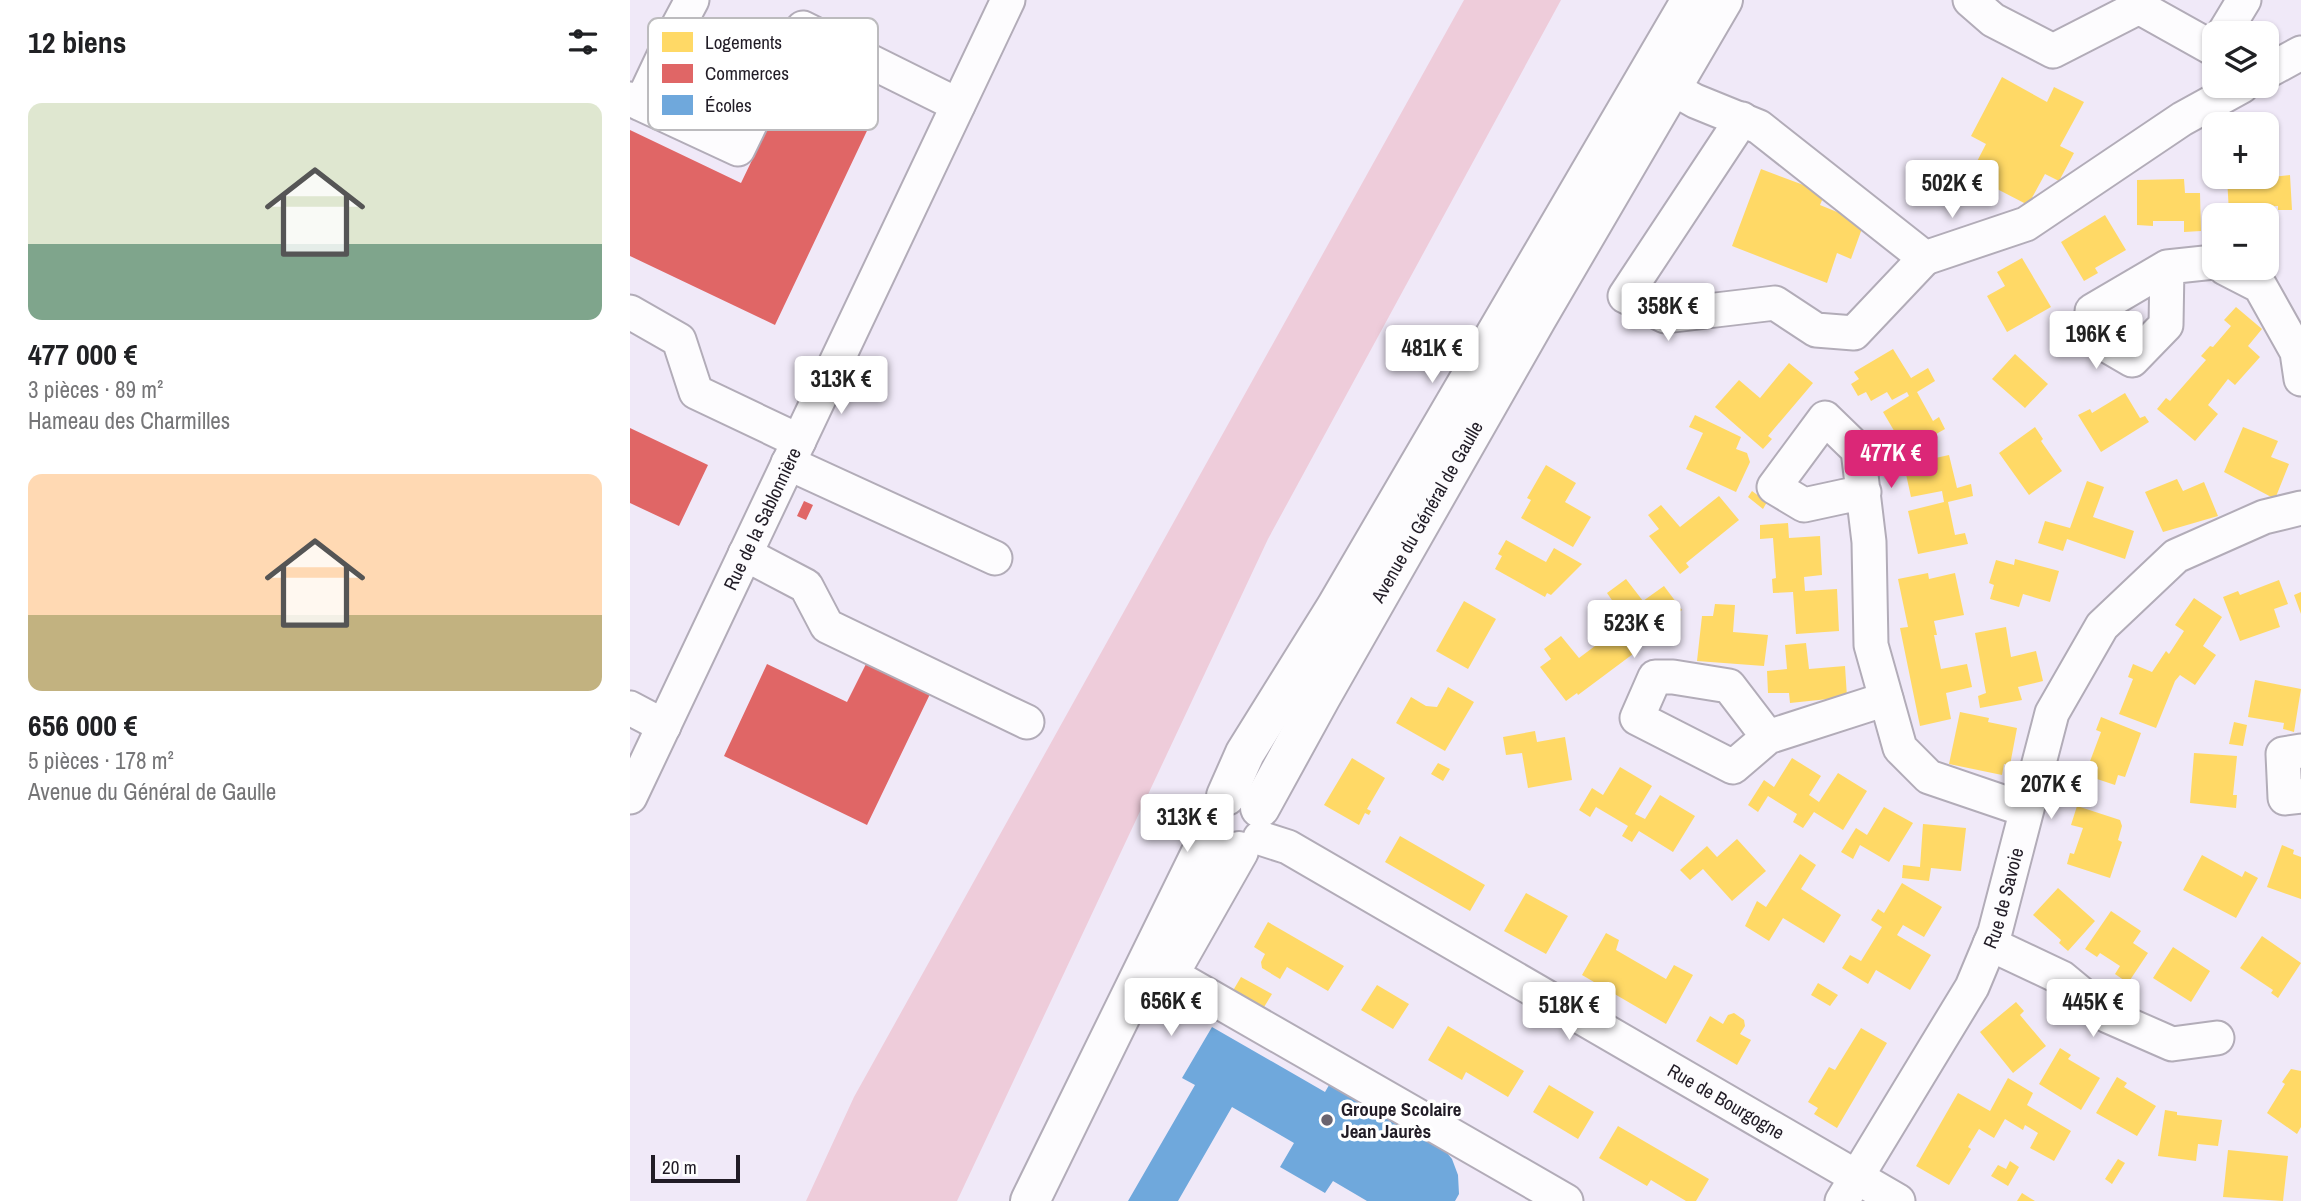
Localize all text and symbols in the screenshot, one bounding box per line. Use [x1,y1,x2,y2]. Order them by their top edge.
legend [648,18,878,130]
map controls [2202,21,2279,280]
button: layers [2202,21,2279,98]
text: 12 biens [28,22,126,62]
icon: filters [564,23,602,61]
text: Logements [705,29,782,55]
text: Commerces [705,60,789,86]
text: Écoles [705,92,752,118]
button: + [2202,112,2279,189]
icon: home [252,149,378,275]
pin: 502K € [1895,160,2009,220]
text: 502K € [1922,167,1982,198]
button: − [2202,203,2279,280]
pin: 358K € [1611,284,1725,343]
text: 358K € [1638,290,1698,321]
pin: 196K € [2039,312,2153,371]
text: 196K € [2066,318,2126,349]
pin: 481K € [1375,326,1489,385]
text: 481K € [1402,332,1462,363]
text: 477 000 € [28,334,137,374]
pin: 313K € [784,356,898,416]
text: 313K € [811,363,871,394]
text: 3 pièces · 89 m² [28,374,163,405]
text: Hameau des Charmilles [28,405,230,436]
street label: Avenue du Général de Gaulle [1364,416,1489,608]
pin: 477K € [1834,430,1948,490]
text: 477K € [1861,437,1921,468]
street label: Rue de la Sablonnière [717,443,807,594]
icon: home [252,520,378,646]
pin: 523K € [1577,600,1691,660]
text: 523K € [1604,607,1664,638]
text: 656 000 € [28,705,137,745]
text: 5 pièces · 178 m² [28,745,174,776]
pin: 207K € [1994,762,2108,821]
text: 207K € [2021,768,2081,799]
text: Avenue du Général de Gaulle [28,776,276,807]
pin: 313K € [1130,794,1244,854]
text: 313K € [1157,801,1217,832]
street label: Rue de Savoie [1977,845,2029,952]
pin: 656K € [1114,978,1228,1038]
pin: 445K € [2036,979,2150,1039]
pin: 518K € [1512,982,1626,1042]
text: 656K € [1141,985,1201,1016]
text: 445K € [2063,986,2123,1017]
text: 518K € [1539,989,1599,1020]
street label: Rue de Bourgogne [1663,1057,1789,1145]
place label: Groupe Scolaire Jean Jaurès [1341,1096,1462,1144]
marker: Groupe Scolaire Jean Jaurès [1319,1112,1335,1128]
scale bar [651,1152,740,1184]
text: 20 m [662,1154,697,1180]

